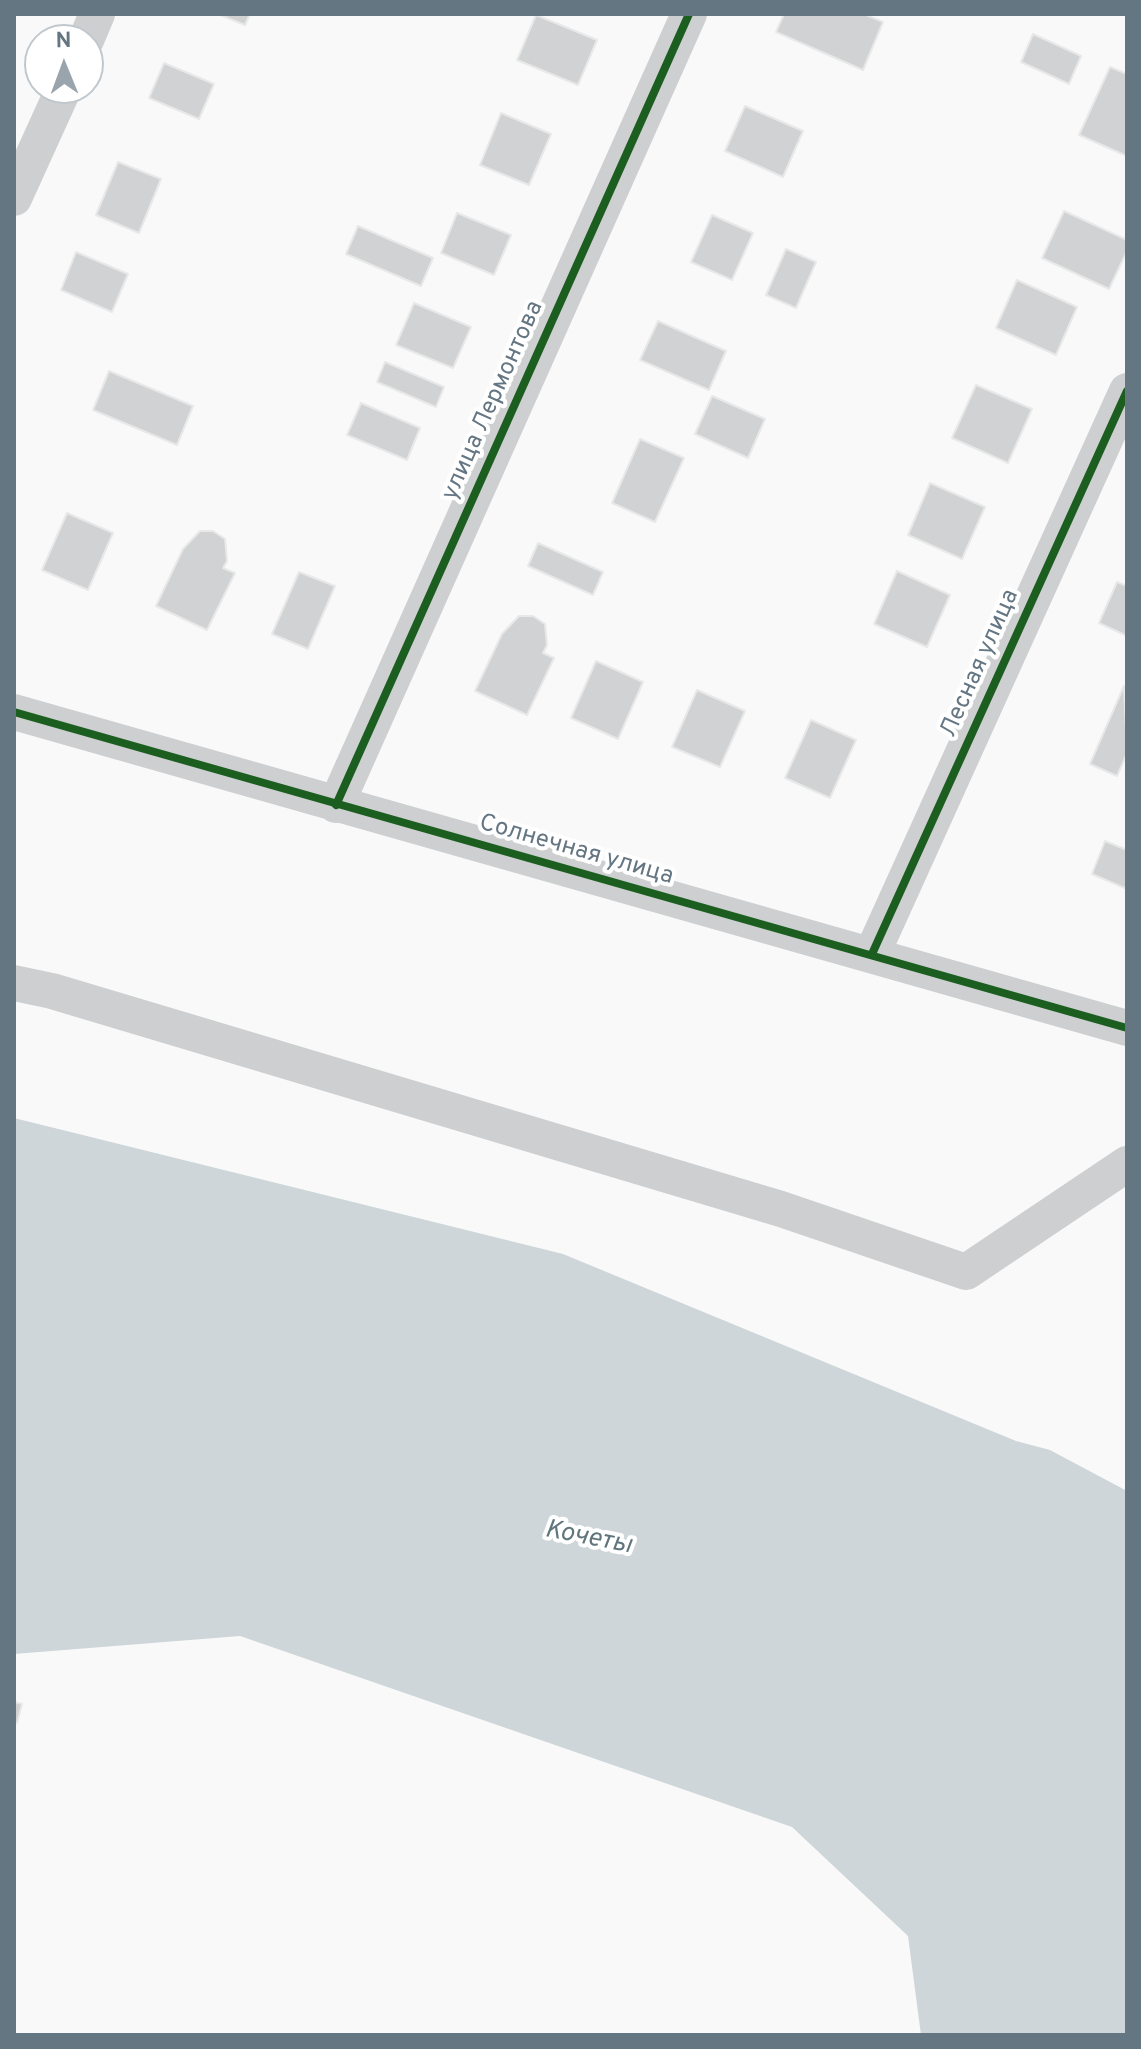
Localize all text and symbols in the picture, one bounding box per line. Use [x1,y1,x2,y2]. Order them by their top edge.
north arrow [24,24,104,104]
text: N [55,28,72,55]
street label: улица Лермонтова [437,297,551,505]
street label: Лесная улица [935,585,1027,743]
street label: Солнечная улица [476,810,676,892]
water label: Кочеты [542,1515,634,1563]

